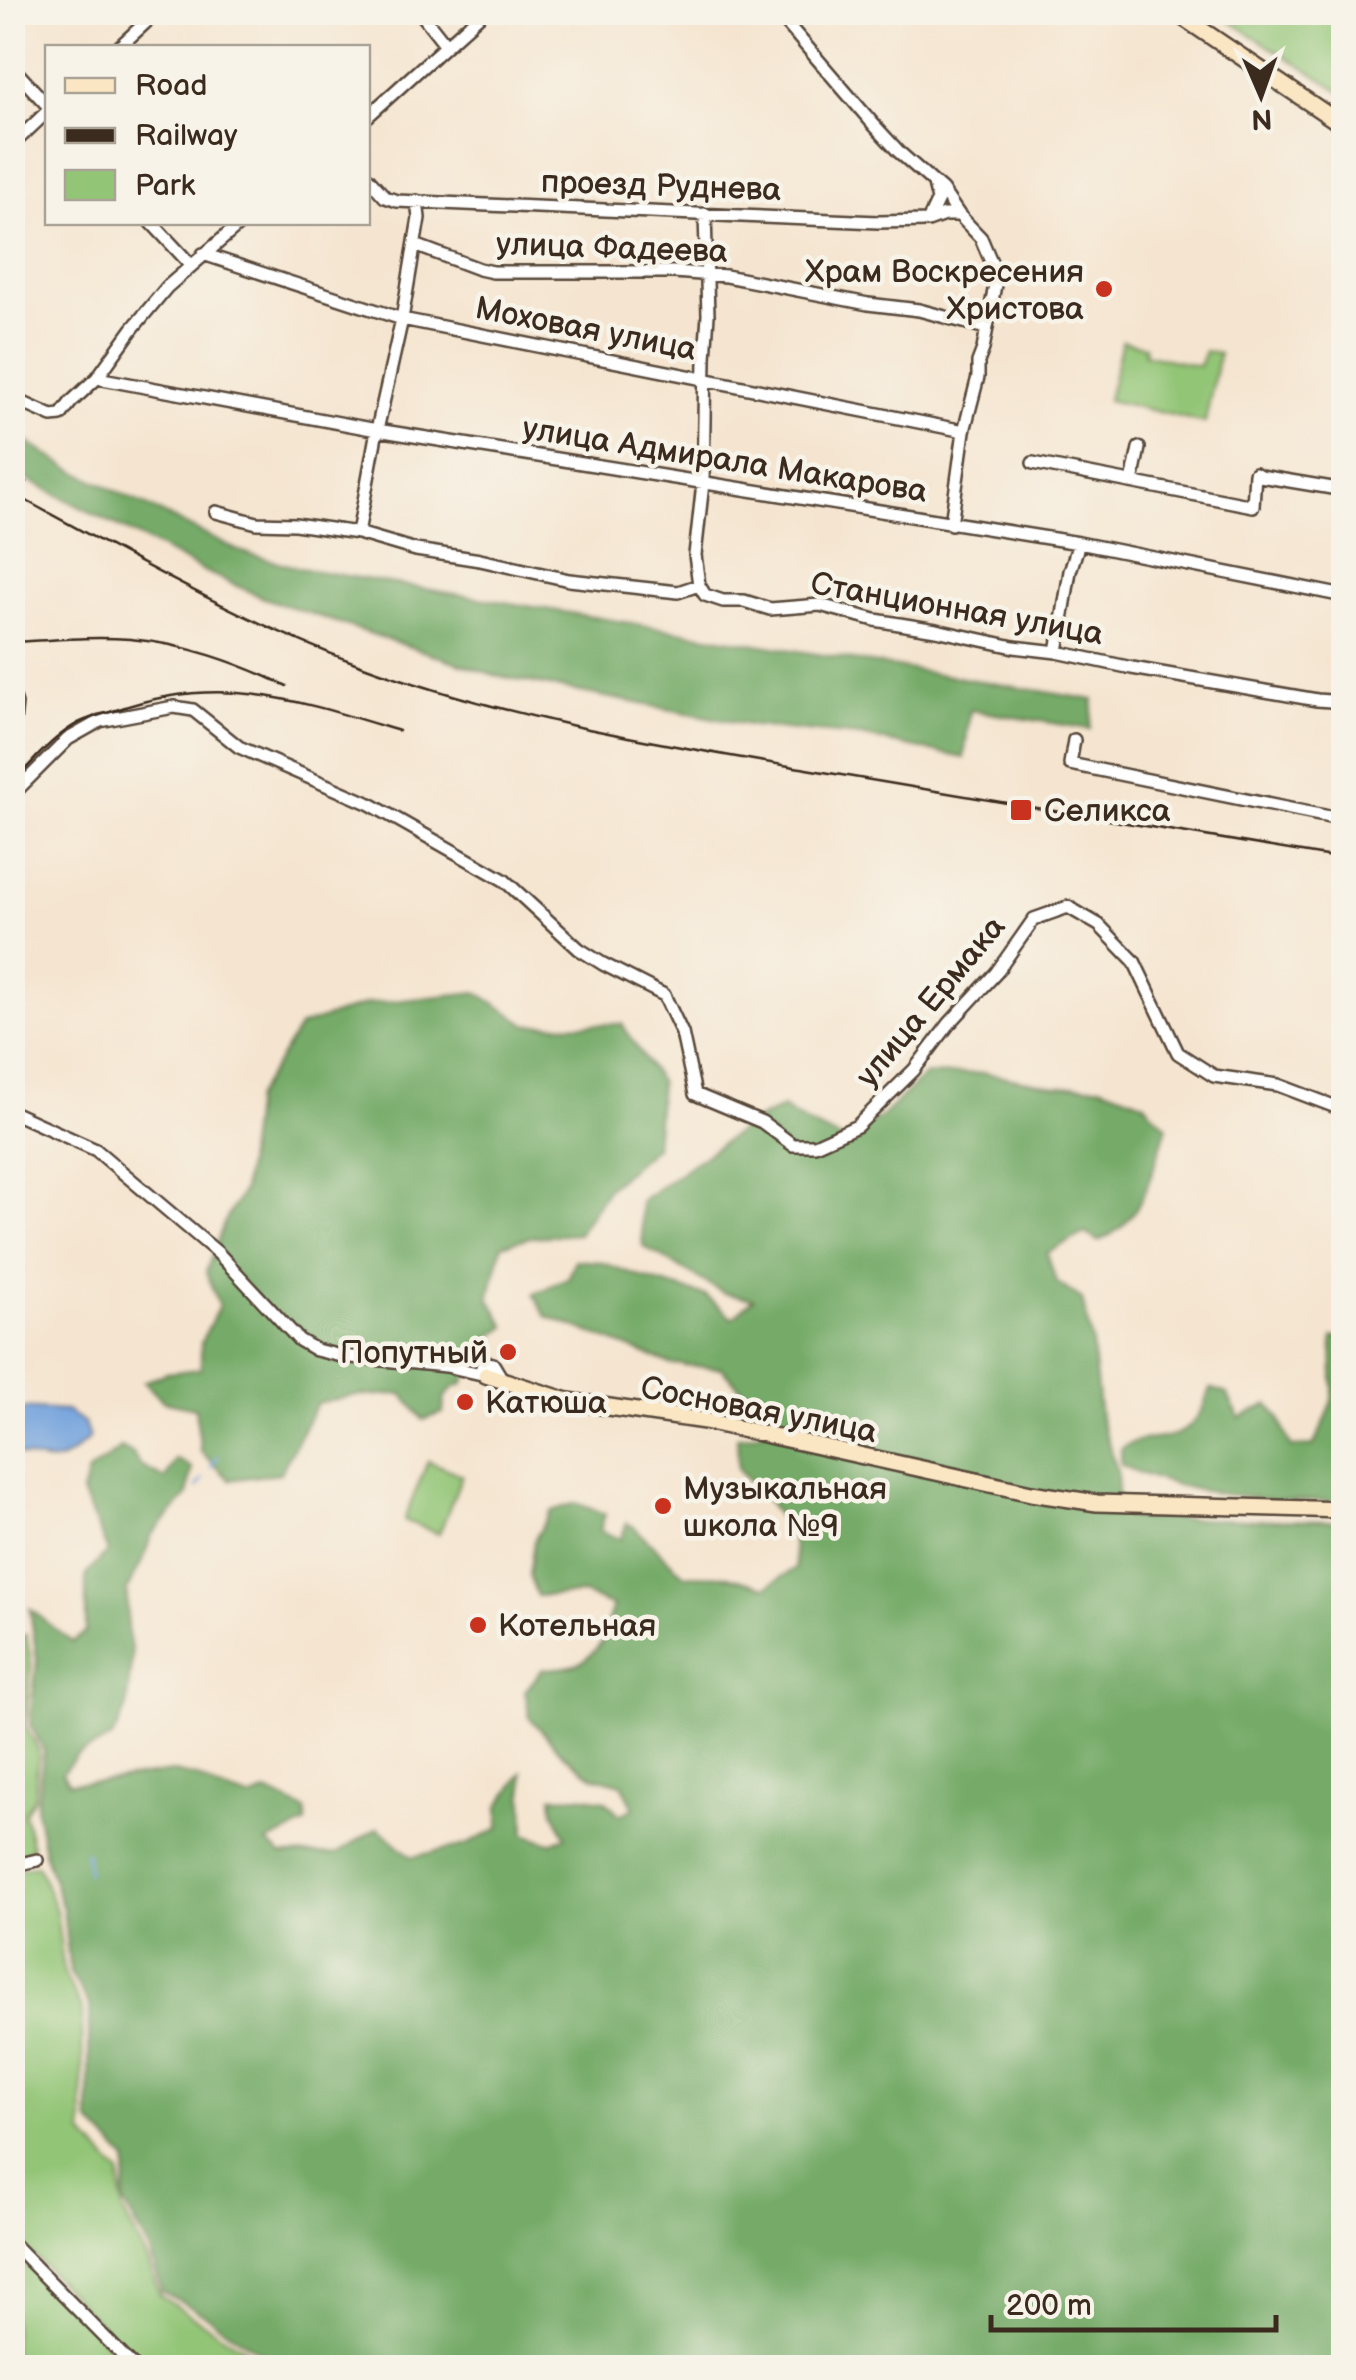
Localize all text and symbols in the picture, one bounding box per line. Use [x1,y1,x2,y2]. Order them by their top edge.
legend [45,45,370,225]
north arrow [1211,45,1311,145]
text: Road [135,68,208,104]
text: N [1251,102,1273,135]
text: Railway [135,118,238,154]
street label: проезд Руднева [540,163,782,210]
text: Park [135,168,195,204]
street label: улица Фадеева [496,225,728,272]
place label: Храм Воскресения Христова [805,253,1084,329]
marker: Храм Воскресения Христова [1093,278,1115,300]
street label: Моховая улица [472,289,700,370]
street label: улица Адмирала Макарова [520,409,930,512]
street label: Станционная улица [807,565,1106,654]
place label: Селикса [1044,792,1171,831]
marker: Селикса [1008,797,1034,823]
street label: улица Ермака [848,908,1014,1095]
place label: Попутный [340,1334,488,1373]
marker: Попутный [497,1341,519,1363]
street label: Сосновая улица [637,1368,880,1452]
place label: Катюша [485,1384,607,1423]
marker: Катюша [454,1391,476,1413]
place label: Музыкальная школа №9 [683,1470,887,1546]
marker: Музыкальная школа №9 [652,1495,674,1517]
place label: Котельная [498,1607,656,1646]
marker: Котельная [467,1614,489,1636]
scale bar [991,2270,1276,2332]
text: 200 m [1006,2288,1092,2324]

